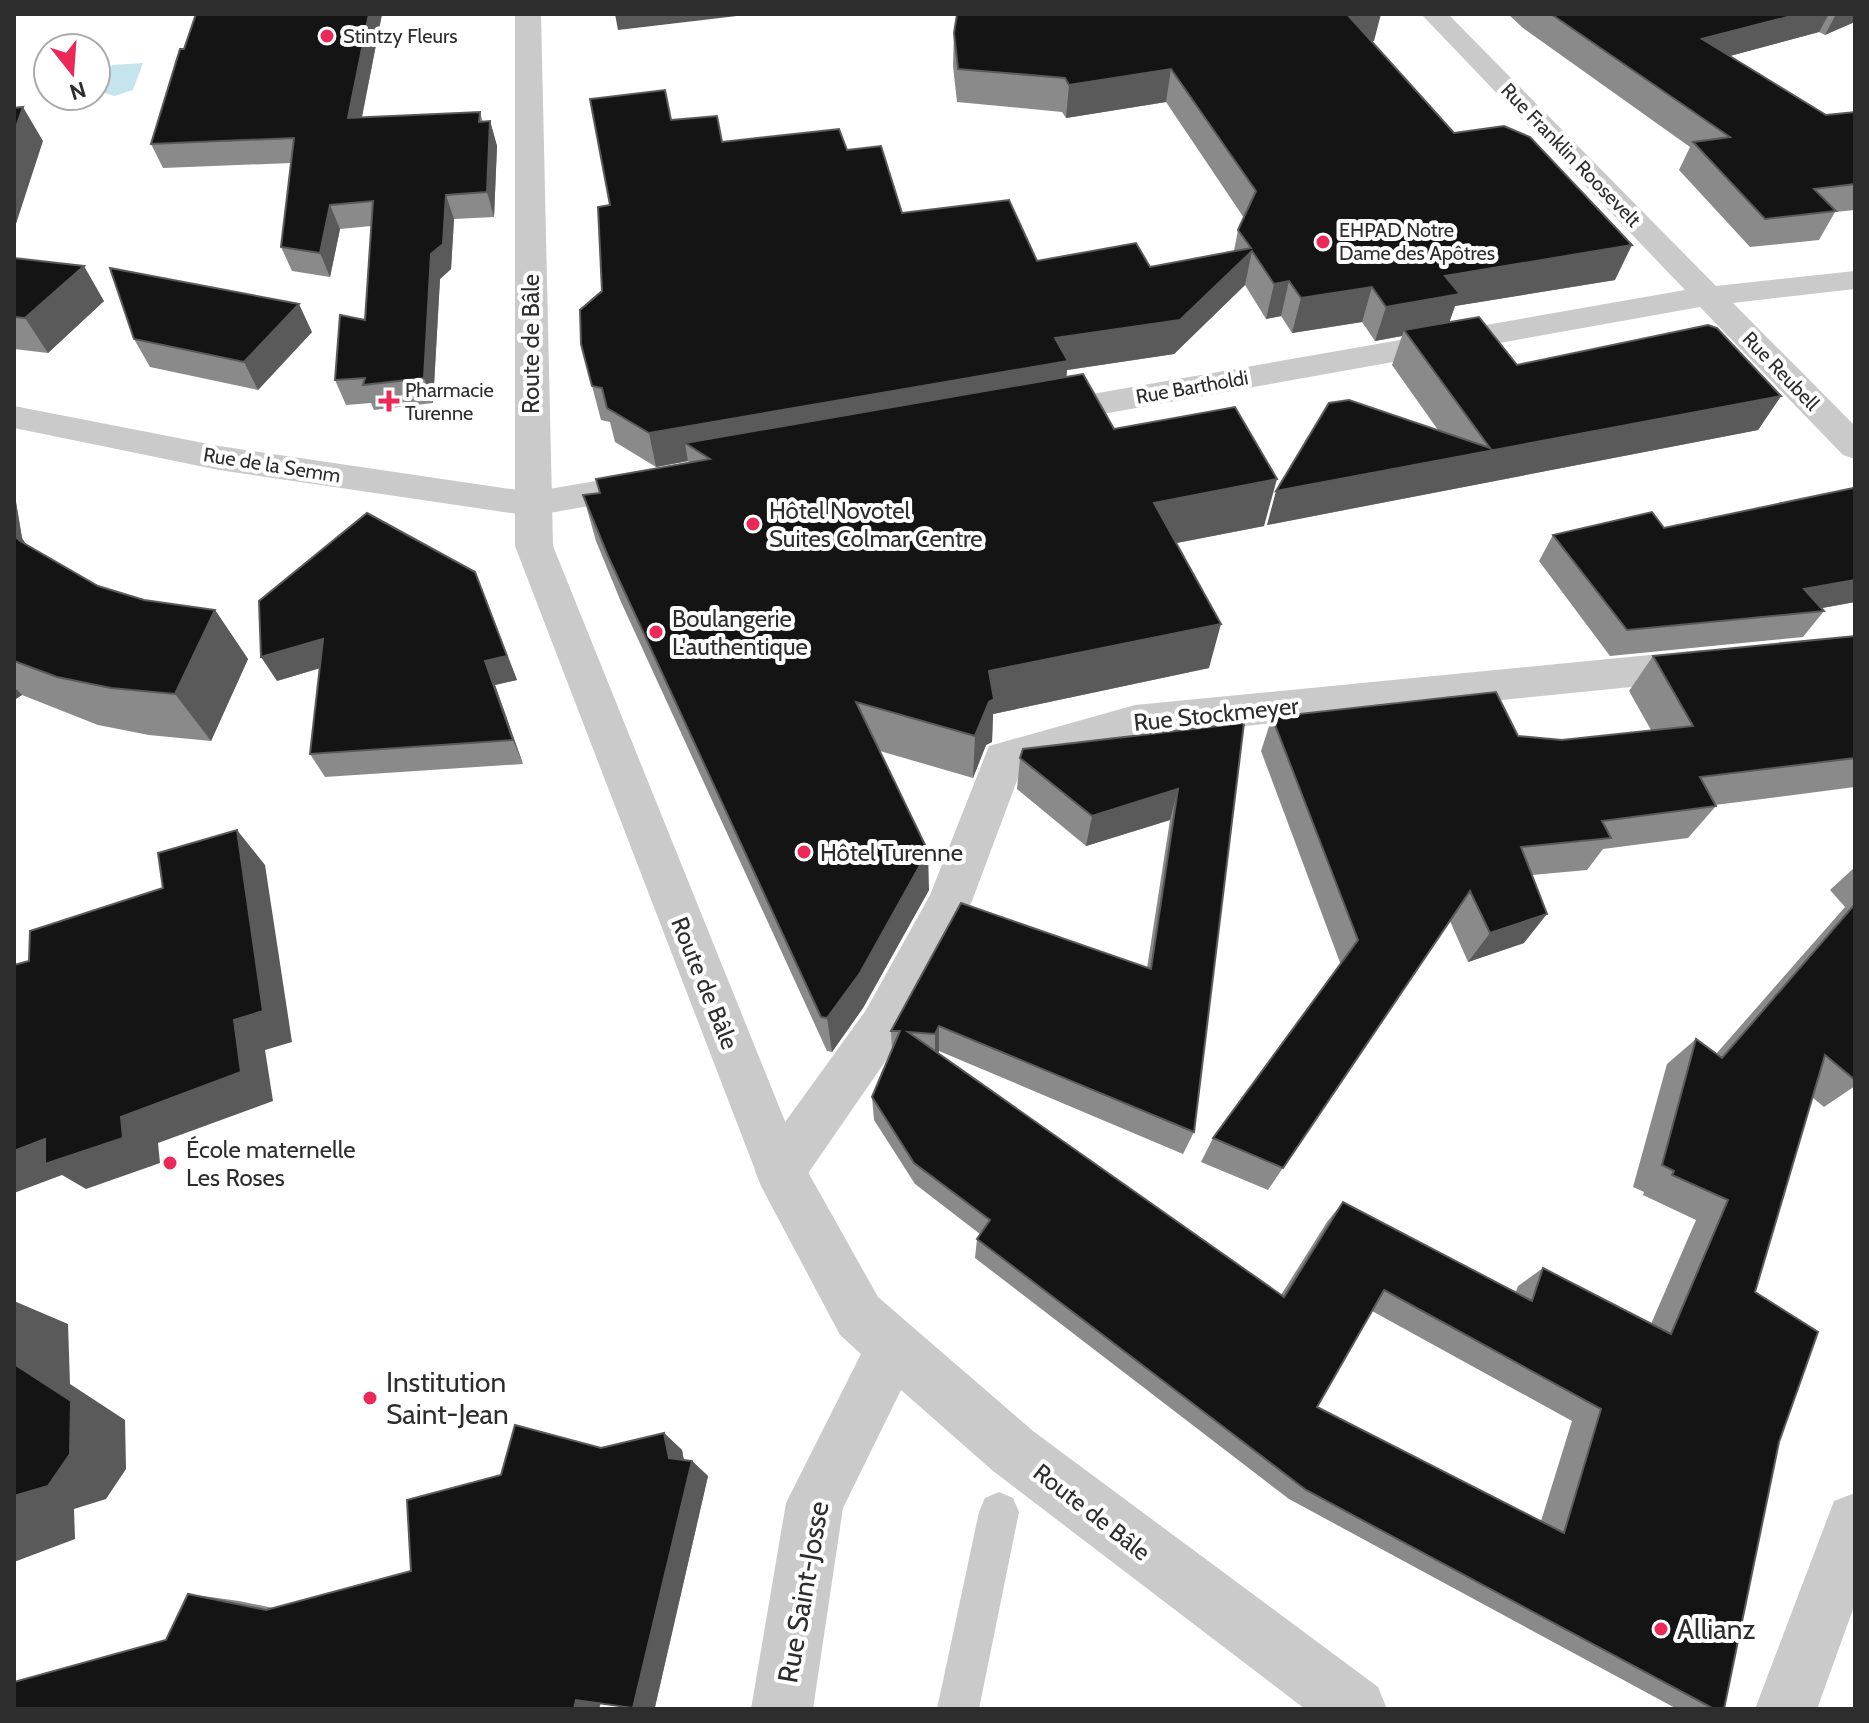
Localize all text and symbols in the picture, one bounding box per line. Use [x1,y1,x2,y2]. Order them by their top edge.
place label: Stintzy Fleurs [343,24,458,48]
marker: Stintzy Fleurs [318,27,336,45]
north arrow [32,32,112,112]
text: N [66,75,89,106]
street label: Rue Franklin Roosevelt [1496,78,1646,232]
place label: EHPAD Notre Dame des Apôtres [1339,218,1495,265]
marker: EHPAD Notre Dame des Apôtres [1314,233,1332,251]
street label: Route de Bâle [516,274,545,414]
street label: Rue Reubell [1738,327,1825,416]
street label: Rue Bartholdi [1134,365,1250,409]
place label: Pharmacie Turenne [405,378,494,425]
marker: Pharmacie Turenne [380,392,398,410]
street label: Rue de la Semm [202,442,342,488]
place label: Hôtel Novotel Suites Colmar Centre [769,496,983,553]
marker: Hôtel Novotel Suites Colmar Centre [744,515,762,533]
place label: Boulangerie L'authentique [672,604,808,661]
marker: Boulangerie L'authentique [647,623,665,641]
street label: Rue Stockmeyer [1132,691,1300,737]
place label: Hôtel Turenne [820,838,963,867]
marker: Hôtel Turenne [795,843,813,861]
street label: Route de Bâle [665,913,745,1053]
place label: École maternelle Les Roses [186,1135,355,1192]
marker: École maternelle Les Roses [161,1154,179,1172]
place label: Institution Saint-Jean [386,1365,509,1431]
marker: Institution Saint-Jean [361,1389,379,1407]
street label: Route de Bâle [1028,1457,1156,1567]
street label: Rue Saint-Josse [770,1498,836,1686]
place label: Allianz [1677,1612,1755,1646]
marker: Allianz [1652,1620,1670,1638]

